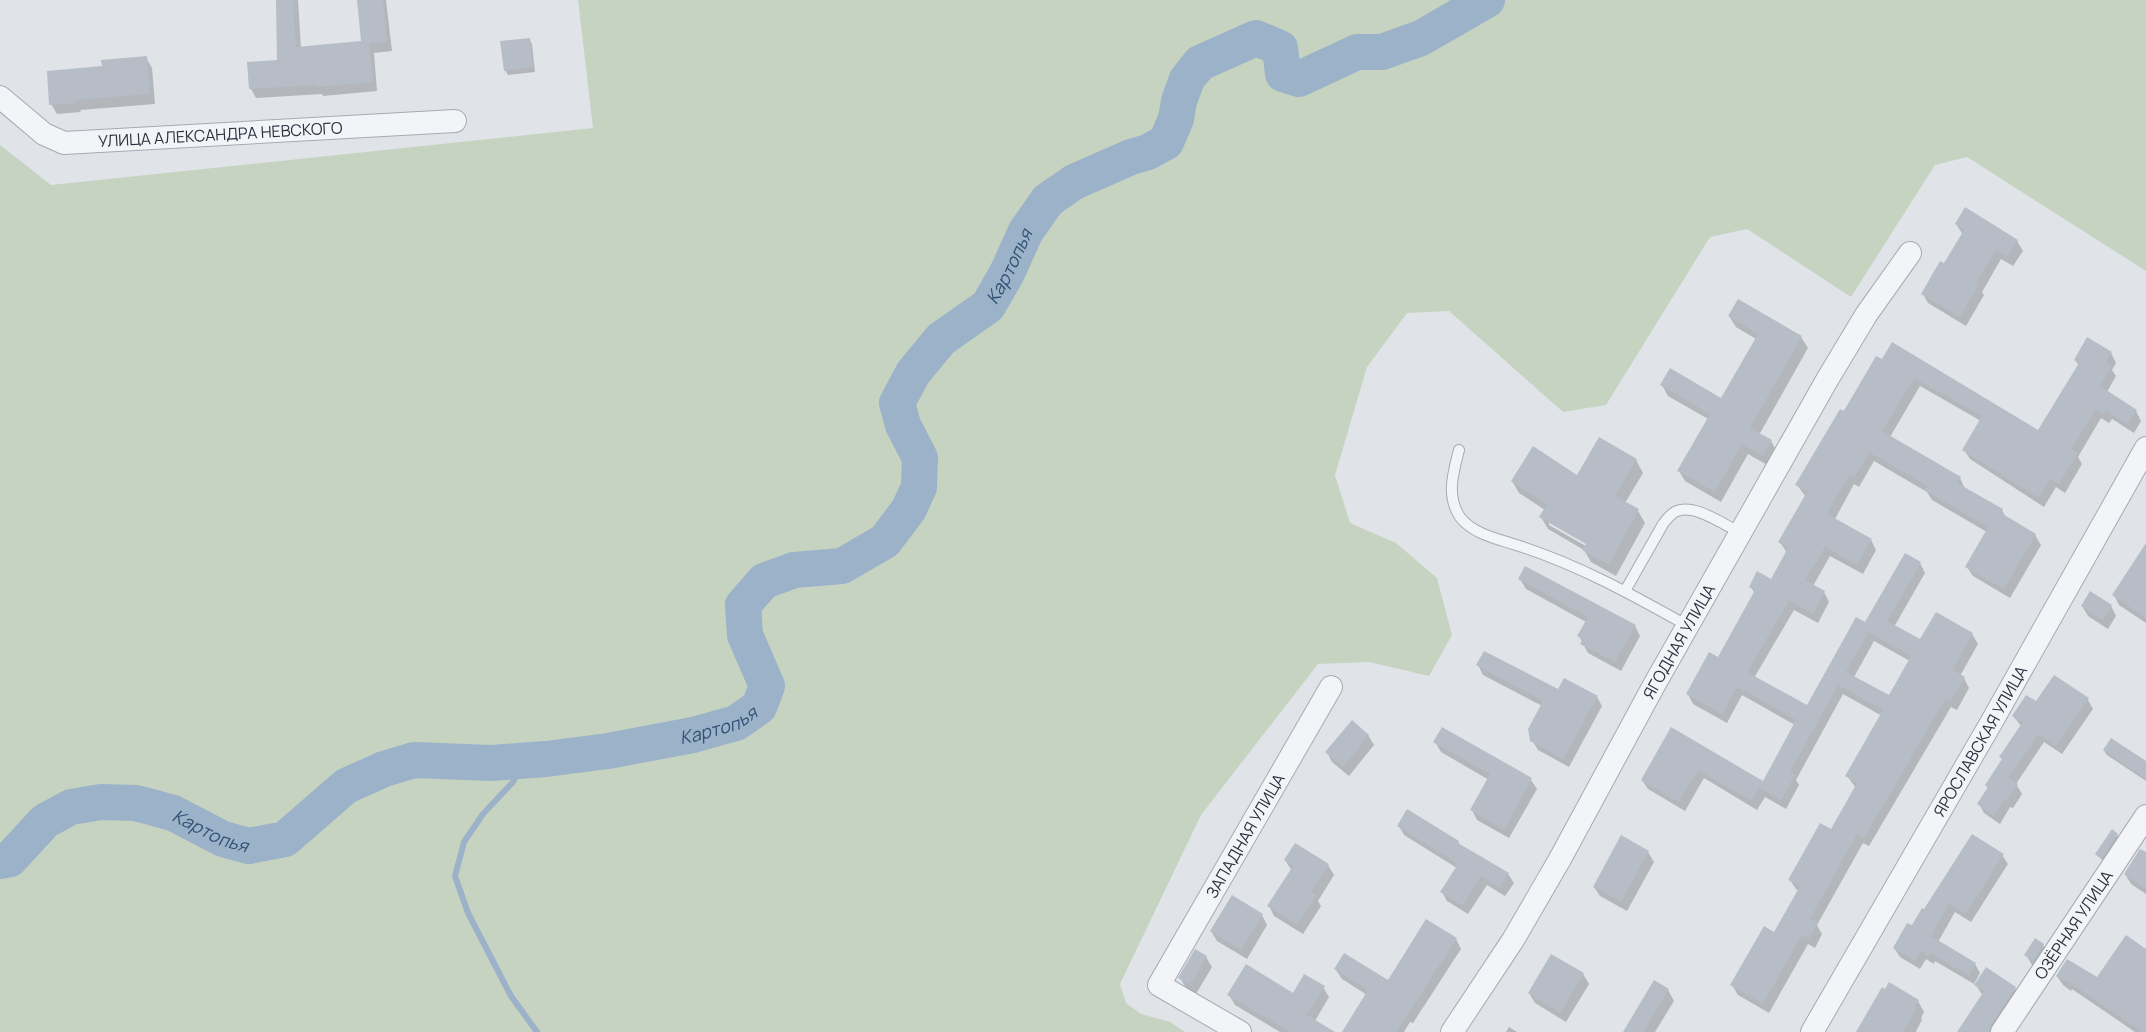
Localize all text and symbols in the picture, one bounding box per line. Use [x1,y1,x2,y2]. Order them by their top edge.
street label: УЛИЦА АЛЕКСАНДРА НЕВСКОГО [98,116,343,152]
water label: Картопья [980,223,1038,308]
street label: ЯГОДНАЯ УЛИЦА [1638,580,1720,703]
street label: ЯРОСЛАВСКАЯ УЛИЦА [1928,662,2032,821]
water label: Картопья [678,699,763,749]
street label: ЗАПАДНАЯ УЛИЦА [1201,769,1290,902]
water label: Картопья [169,803,253,858]
street label: ОЗЁРНАЯ УЛИЦА [2029,866,2118,984]

